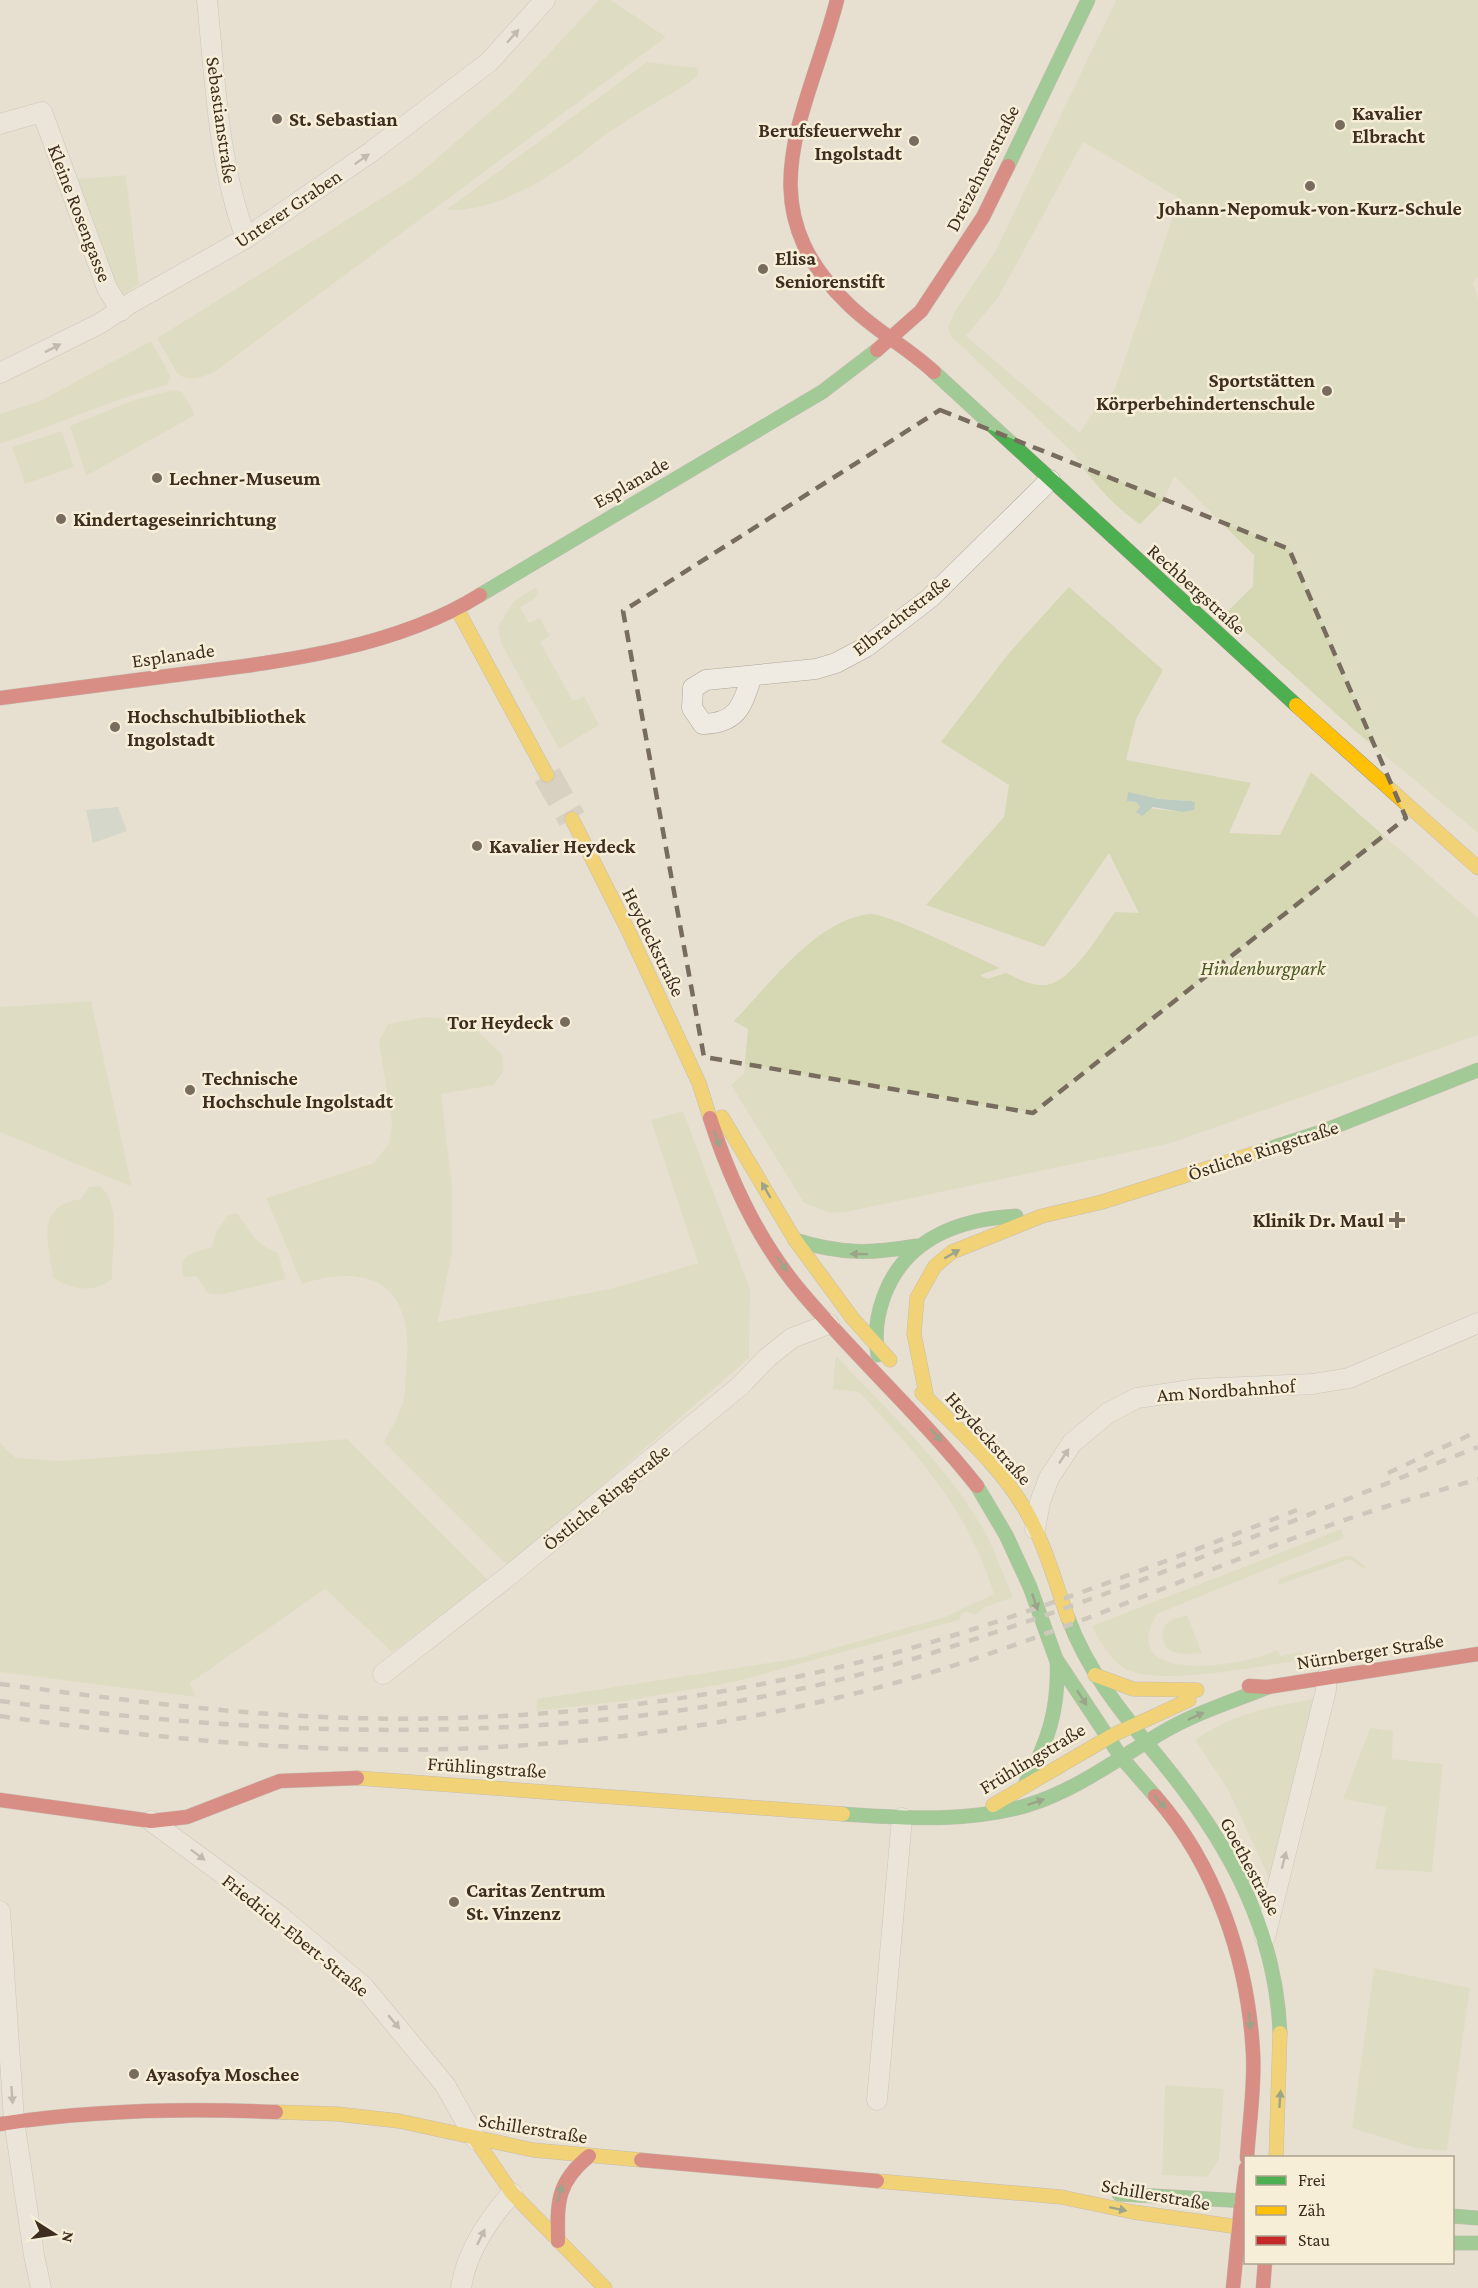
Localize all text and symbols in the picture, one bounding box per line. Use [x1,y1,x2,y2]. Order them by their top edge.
one-way arrow [506,29,519,44]
street label: Sebastianstraße [202,55,242,185]
street label: Dreizehnerstraße [941,101,1023,235]
place label: Kavalier Elbracht [1352,102,1426,147]
place label: St. Sebastian [289,108,398,130]
marker: St. Sebastian [270,112,284,126]
marker: Kavalier Elbracht [1333,118,1347,132]
place label: Berufsfeuerwehr Ingolstadt [758,119,903,164]
marker: Berufsfeuerwehr Ingolstadt [907,134,921,148]
street label: Kleine Rosengasse [43,141,116,285]
one-way arrow [353,153,369,165]
street label: Unterer Graben [231,164,346,252]
marker: Johann-Nepomuk-von-Kurz-Schule [1303,179,1317,193]
place label: Johann-Nepomuk-von-Kurz-Schule [1156,197,1462,219]
place label: Elisa Seniorenstift [775,247,886,292]
marker: Elisa Seniorenstift [756,262,770,276]
one-way arrow [44,343,61,353]
place label: Sportstätten Körperbehindertenschule [1096,369,1316,414]
marker: Sportstätten Körperbehindertenschule [1320,384,1334,398]
street label: Esplanade [590,452,673,513]
place label: Lechner-Museum [169,467,320,489]
marker: Lechner-Museum [150,471,164,485]
place label: Kindertageseinrichtung [73,508,276,530]
marker: Kindertageseinrichtung [54,512,68,526]
street label: Rechbergstraße [1143,539,1251,640]
street label: Elbrachtstraße [848,570,954,660]
street label: Esplanade [130,638,216,673]
place label: Hochschulbibliothek Ingolstadt [127,705,307,750]
marker: Hochschulbibliothek Ingolstadt [108,720,122,734]
place label: Kavalier Heydeck [489,835,637,857]
marker: Kavalier Heydeck [470,839,484,853]
street label: Heydeckstraße [617,884,690,1001]
park label: Hindenburgpark [1201,957,1327,980]
place label: Tor Heydeck [447,1011,554,1033]
marker: Tor Heydeck [558,1015,572,1029]
place label: Technische Hochschule Ingolstadt [202,1067,394,1112]
marker: Technische Hochschule Ingolstadt [183,1083,197,1097]
street label: Östliche Ringstraße [1185,1115,1341,1186]
one-way arrow [713,1130,723,1148]
one-way arrow [761,1181,771,1198]
place label: Klinik Dr. Maul [1252,1209,1384,1231]
marker: Klinik Dr. Maul [1388,1211,1406,1229]
one-way arrow [944,1248,960,1259]
one-way arrow [849,1249,868,1259]
one-way arrow [776,1255,788,1271]
street label: Am Nordbahnhof [1156,1374,1297,1406]
street label: Heydeckstraße [941,1387,1037,1490]
one-way arrow [929,1428,943,1443]
street label: Östliche Ringstraße [538,1439,675,1556]
one-way arrow [1058,1448,1069,1465]
one-way arrow [1030,1593,1040,1611]
street label: Nürnberger Straße [1295,1628,1445,1674]
one-way arrow [1076,1689,1087,1706]
one-way arrow [1188,1711,1205,1720]
street label: Frühlingstraße [975,1718,1090,1799]
street label: Frühlingstraße [427,1752,548,1783]
one-way arrow [1153,1794,1167,1809]
one-way arrow [1027,1797,1045,1807]
street label: Goethestraße [1216,1813,1286,1919]
one-way arrow [190,1849,205,1861]
one-way arrow [1280,1851,1290,1869]
street label: Friedrich-Ebert-Straße [218,1869,374,2001]
place label: Caritas Zentrum St. Vinzenz [466,1879,606,1924]
marker: Caritas Zentrum St. Vinzenz [447,1895,461,1909]
one-way arrow [1245,2011,1255,2030]
one-way arrow [387,2014,400,2029]
place label: Ayasofya Moschee [145,2063,299,2085]
marker: Ayasofya Moschee [127,2067,141,2081]
one-way arrow [8,2086,17,2105]
one-way arrow [1275,2090,1285,2109]
street label: Schillerstraße [477,2109,589,2148]
legend [1244,2156,1454,2264]
text: Frei [1298,2170,1326,2190]
street label: Schillerstraße [1100,2174,1212,2214]
one-way arrow [556,2183,566,2202]
text: Zäh [1298,2200,1326,2220]
north arrow [24,2204,84,2264]
one-way arrow [1109,2204,1128,2214]
one-way arrow [476,2229,485,2246]
text: N [59,2230,78,2244]
text: Stau [1298,2230,1331,2250]

